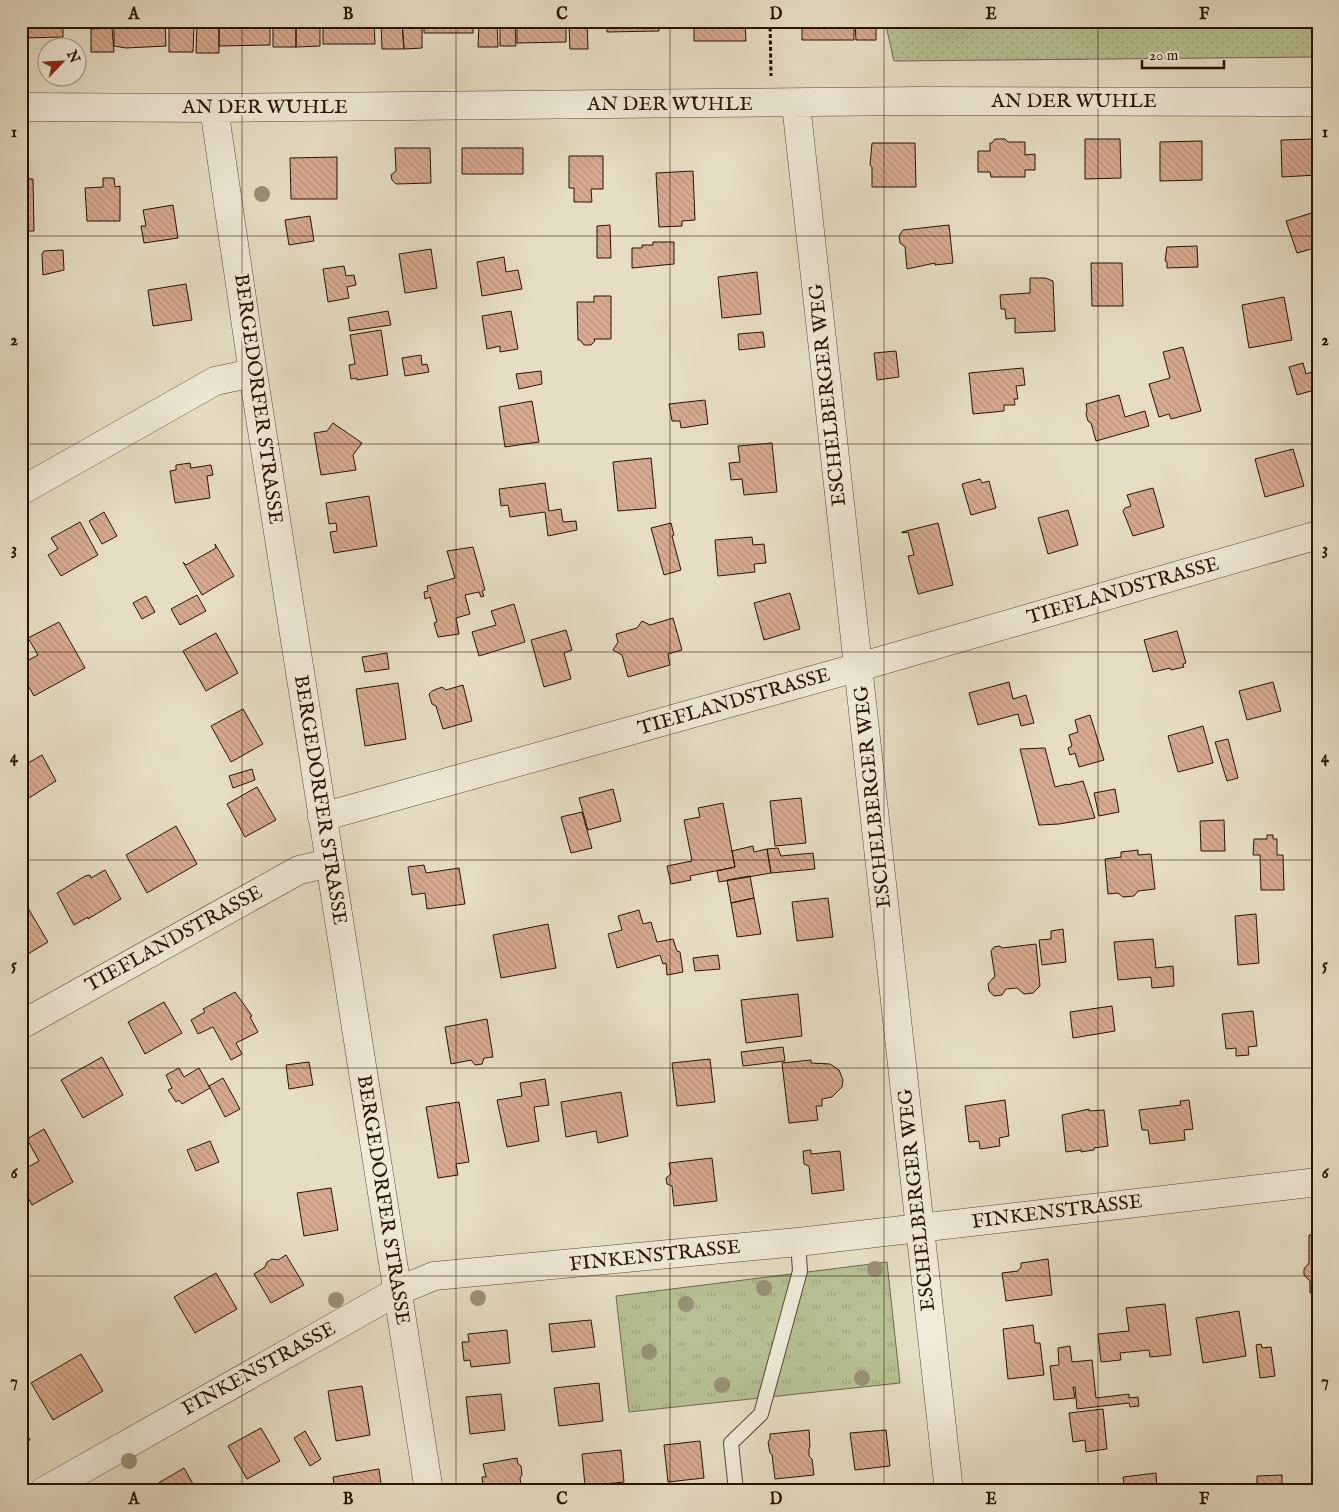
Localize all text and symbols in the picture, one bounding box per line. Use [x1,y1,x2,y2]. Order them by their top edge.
text: A [128,5,141,25]
text: B [343,5,354,25]
text: C [556,5,568,25]
text: D [770,5,783,25]
text: E [985,5,997,25]
text: F [1199,5,1210,25]
north arrow [38,38,88,88]
scale bar [1142,38,1224,70]
text: 20 m [1149,46,1179,65]
text: N [62,47,84,66]
street label: AN DER WUHLE [990,89,1157,114]
street label: AN DER WUHLE [586,92,753,117]
street label: AN DER WUHLE [181,95,348,120]
text: 1 [11,123,17,143]
text: 1 [1322,123,1328,143]
street label: BERGEDORFER STRASSE [228,272,288,526]
street label: ESCHELBERGER WEG [804,282,852,507]
text: 2 [10,331,18,351]
text: 2 [1321,331,1329,351]
text: 3 [11,540,17,560]
text: 3 [1322,540,1328,560]
street label: TIEFLANDSTRASSE [1024,552,1222,630]
street label: TIEFLANDSTRASSE [635,663,833,741]
street label: BERGEDORFER STRASSE [288,673,352,927]
street label: ESCHELBERGER WEG [849,684,897,909]
text: 4 [10,748,19,768]
text: 4 [1321,748,1330,768]
street label: TIEFLANDSTRASSE [81,880,267,998]
text: 5 [11,956,17,976]
text: 5 [1322,956,1328,976]
street label: BERGEDORFER STRASSE [351,1073,415,1327]
street label: ESCHELBERGER WEG [893,1087,941,1312]
text: 6 [11,1164,19,1184]
text: 6 [1322,1164,1330,1184]
street label: FINKENSTRASSE [970,1189,1144,1235]
street label: FINKENSTRASSE [568,1235,742,1277]
street label: FINKENSTRASSE [178,1316,340,1422]
text: 7 [10,1372,18,1392]
text: 7 [1321,1372,1329,1392]
text: A [128,1490,141,1510]
text: B [343,1490,354,1510]
text: C [556,1490,568,1510]
text: D [770,1490,783,1510]
text: E [985,1490,997,1510]
text: F [1199,1490,1210,1510]

